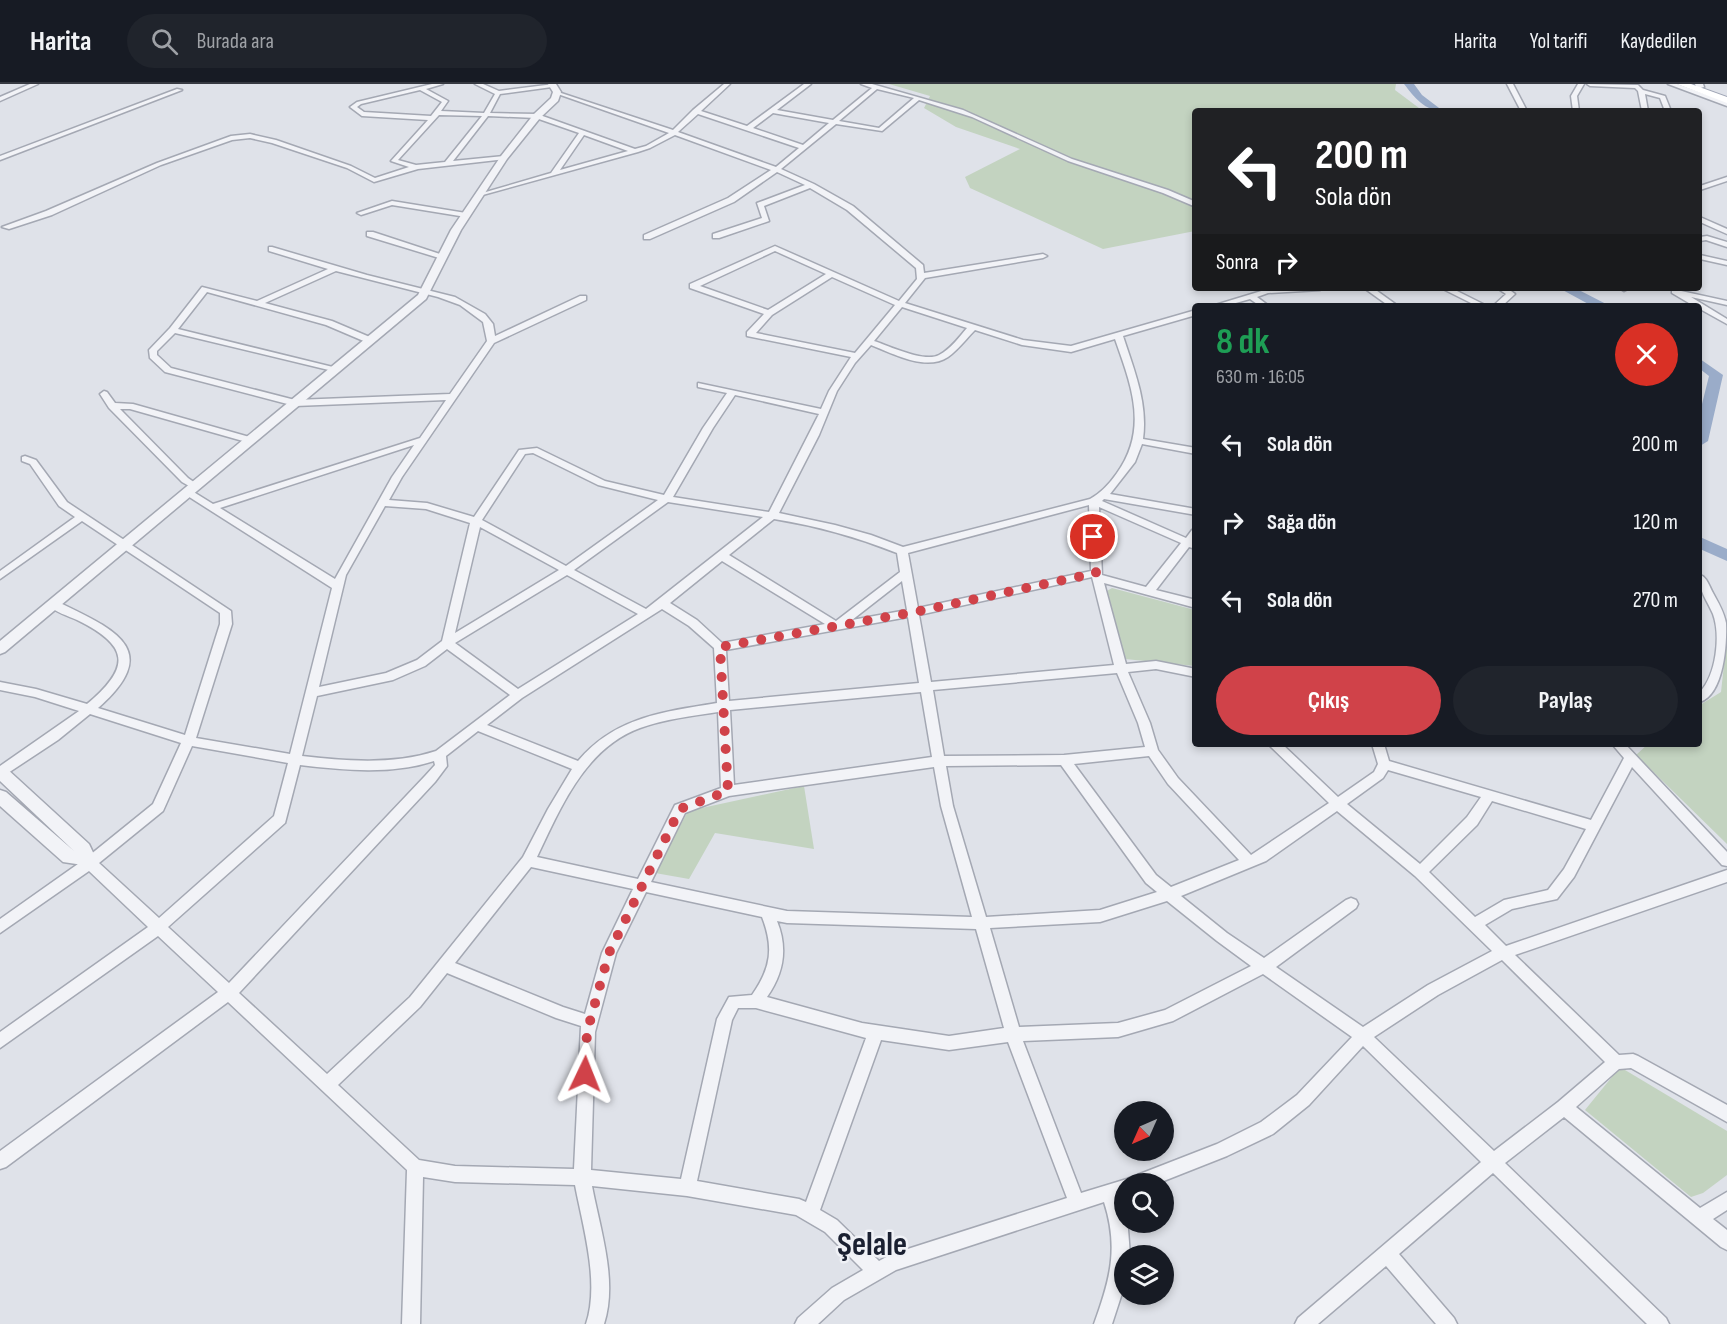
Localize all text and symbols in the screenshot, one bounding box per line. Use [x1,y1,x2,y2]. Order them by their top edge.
search box [127,14,547,68]
text: Harita [30,25,91,58]
icon: search [148,25,181,58]
text: Burada ara [196,28,274,55]
text: Harita [1454,29,1497,54]
text: Yol tarifi [1530,29,1588,54]
text: Kaydedilen [1621,29,1697,54]
text: 200 m [1315,130,1408,181]
icon: left [1216,132,1294,210]
text: Sola dön [1315,181,1392,213]
icon: right [1270,246,1303,279]
text: Sonra [1216,249,1258,276]
text: 8 dk [1216,321,1270,364]
button: close [1615,323,1678,386]
text: 630 m · 16:05 [1216,365,1305,389]
icon: left [1216,428,1249,461]
text: Sola dön [1267,431,1332,458]
text: 200 m [1632,431,1678,458]
icon: right [1216,506,1249,539]
text: Sağa dön [1267,509,1336,536]
text: 120 m [1634,509,1678,536]
pin [1067,511,1118,562]
icon: arrive [1076,520,1109,553]
icon: left [1216,584,1249,617]
text: Sola dön [1267,587,1332,614]
text: 270 m [1633,587,1678,614]
button: Çıkış [1216,666,1441,735]
button: Paylaş [1453,666,1678,735]
position arrow [553,1042,617,1106]
north arrow [1114,1101,1174,1161]
map controls [1114,1101,1174,1305]
button: search [1114,1173,1174,1233]
district label: Şelale [837,1225,907,1265]
button: layers [1114,1245,1174,1305]

